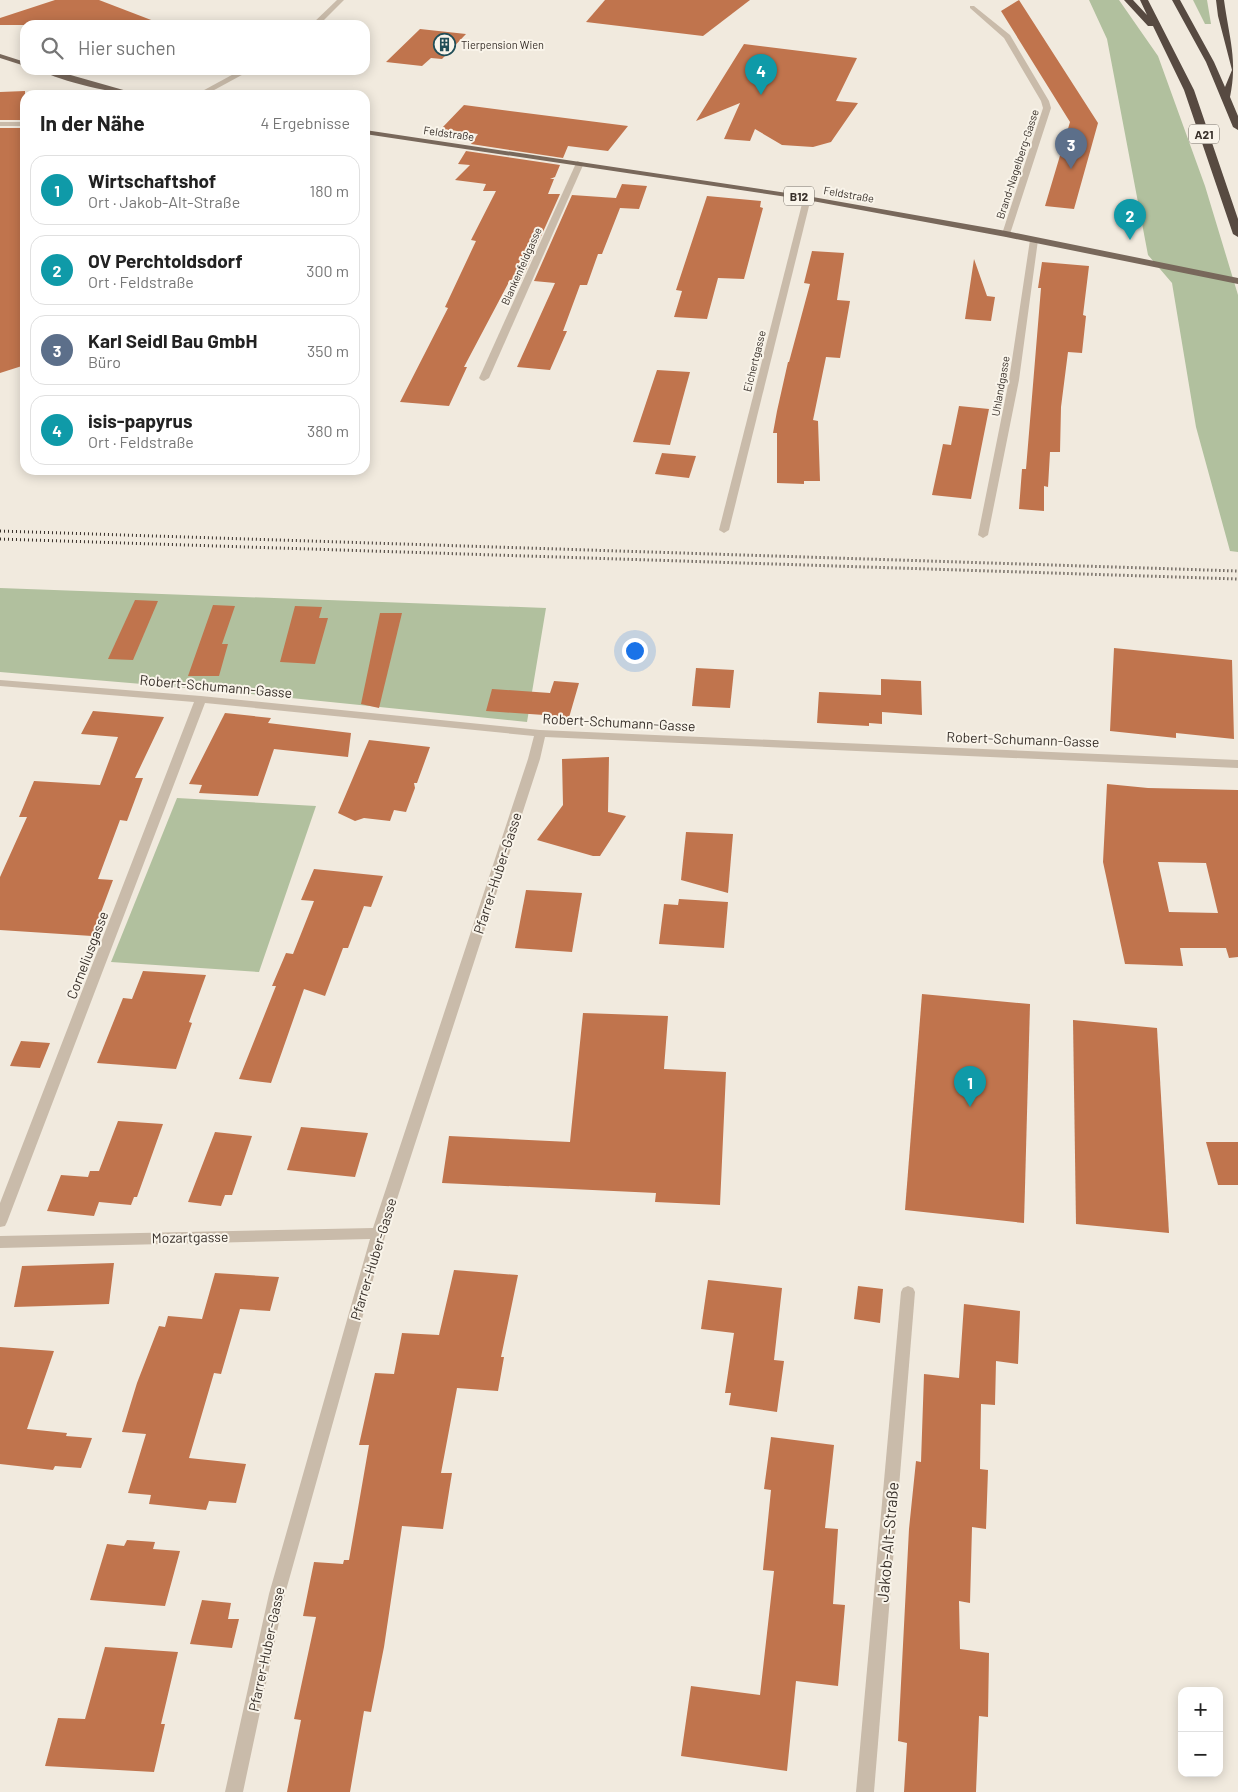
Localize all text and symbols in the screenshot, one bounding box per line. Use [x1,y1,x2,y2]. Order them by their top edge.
search box [20,20,370,75]
building icon: Tierpension Wien [433,32,457,56]
icon: search [38,34,66,62]
text: Hier suchen [78,36,176,59]
place label: Tierpension Wien [461,38,544,51]
pin: 4 [745,54,777,95]
street label: Brand-Nagelberg-Gasse [993,107,1041,220]
text: In der Nähe [40,110,145,135]
text: 4 Ergebnisse [260,113,350,132]
street label: Feldstraße [423,123,475,143]
road number: A21 [1189,125,1219,144]
pin: 3 [1055,128,1087,169]
text: Wirtschaftshof [88,169,216,192]
text: 1 [54,181,60,200]
text: 180 m [310,181,349,200]
street label: Feldstraße [823,183,875,205]
road number: B12 [784,187,814,206]
text: Ort · Jakob-Alt-Straße [88,192,240,211]
pin: 2 [1114,199,1146,240]
street label: Blankenfeldgasse [498,225,544,307]
text: OV Perchtoldsdorf [88,249,243,272]
text: 2 [53,261,61,280]
text: 300 m [306,261,349,280]
text: Ort · Feldstraße [88,272,194,291]
text: Karl Seidl Bau GmbH [88,329,257,352]
street label: Eichertgasse [740,329,768,393]
text: 3 [53,341,61,360]
text: 350 m [307,341,349,360]
text: Büro [88,352,121,371]
street label: Uhlandgasse [988,355,1012,417]
text: isis-papyrus [88,409,192,432]
text: 4 [52,421,62,440]
text: 380 m [307,421,349,440]
text: Ort · Feldstraße [88,432,194,451]
your location [622,638,648,664]
street label: Robert-Schumann-Gasse [139,671,293,701]
street label: Robert-Schumann-Gasse [542,710,696,734]
street label: Robert-Schumann-Gasse [946,728,1100,750]
street label: Pfarrer-Huber-Gasse [469,810,525,936]
street label: Corneliusgasse [62,909,112,1001]
pin: 1 [954,1066,986,1107]
street label: Pfarrer-Huber-Gasse [346,1196,400,1322]
street label: Mozartgasse [152,1228,228,1246]
street label: Jakob-Alt-Straße [872,1481,902,1603]
street label: Pfarrer-Huber-Gasse [244,1585,288,1713]
map controls [1178,1687,1223,1777]
button: + [1178,1687,1223,1732]
button: − [1178,1732,1223,1777]

